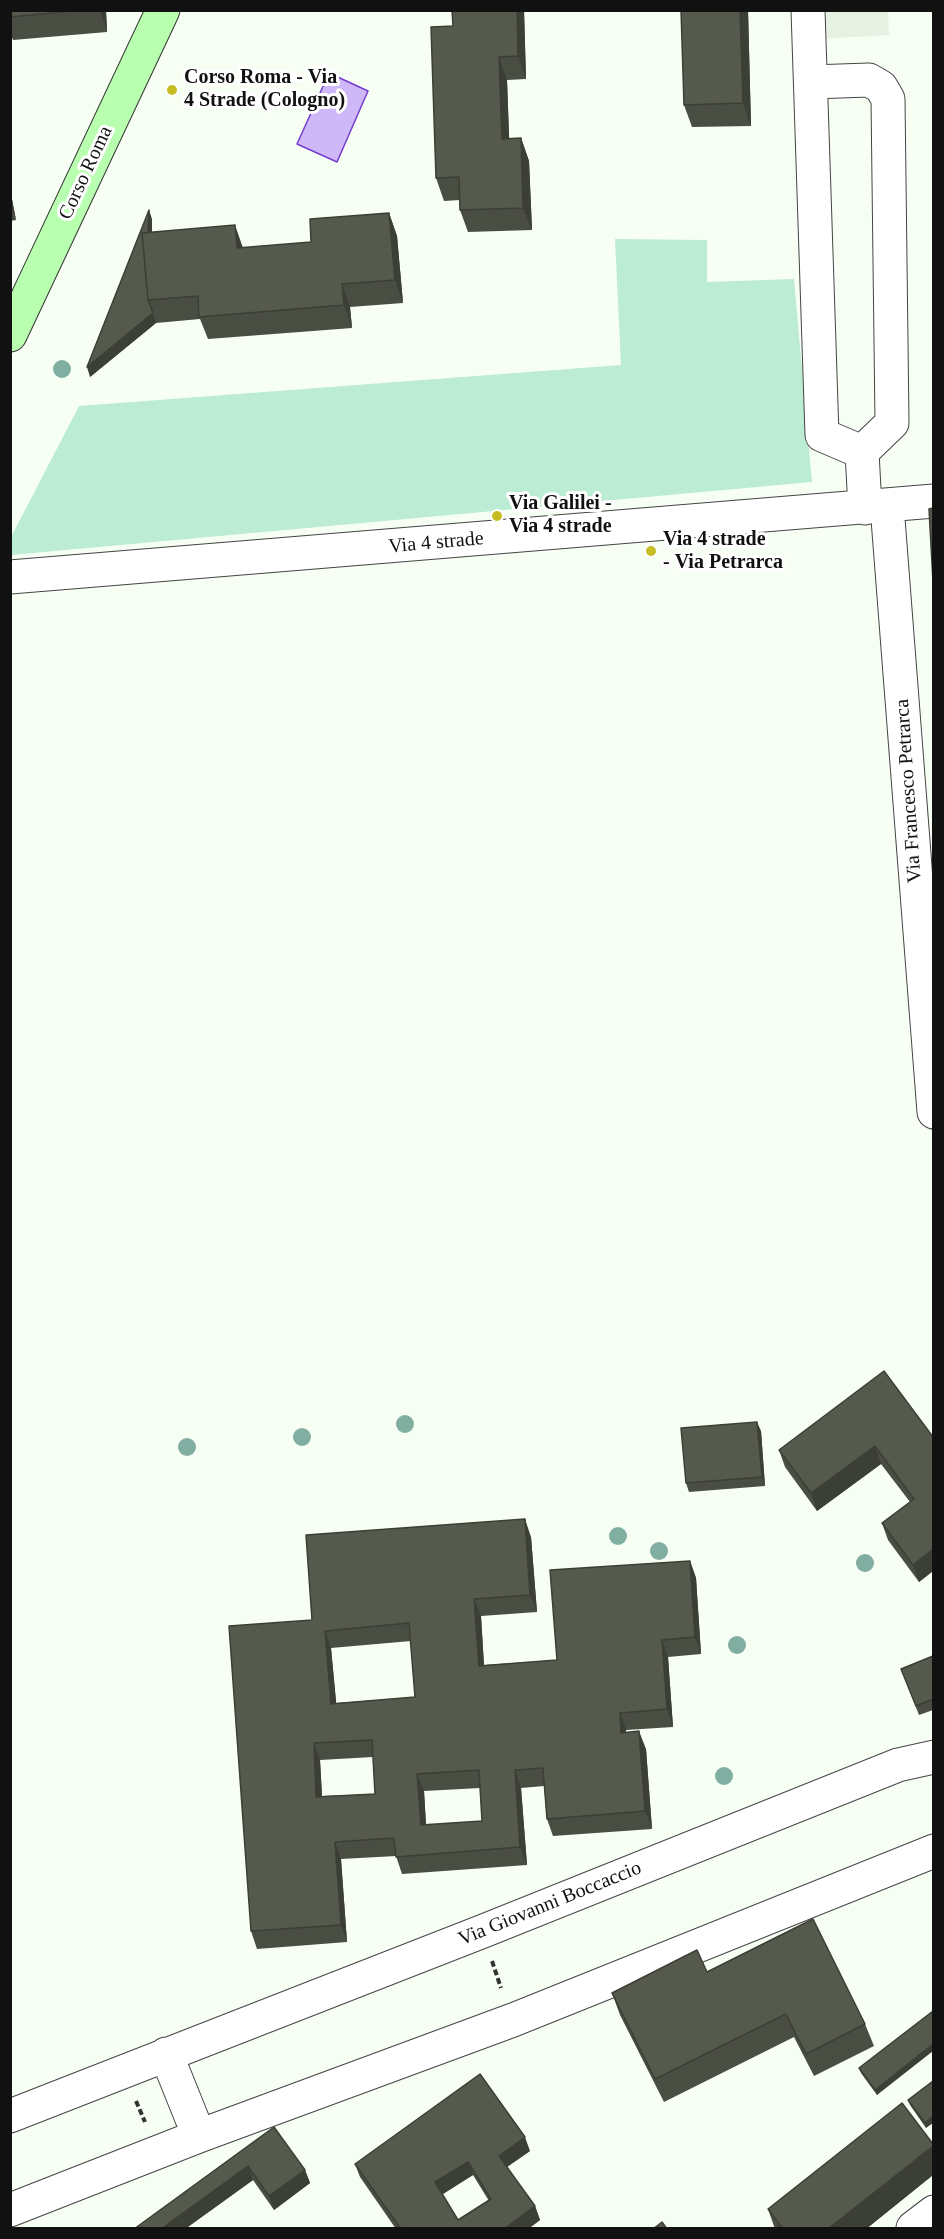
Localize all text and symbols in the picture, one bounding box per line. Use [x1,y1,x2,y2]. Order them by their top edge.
place label: Corso Roma - Via 4 Strade (Cologno) [184,66,345,113]
marker: Corso Roma - Via 4 Strade (Cologno) [165,83,179,97]
street label: Corso Roma [54,122,118,224]
place label: Via Galilei - Via 4 strade [509,492,612,539]
marker: Via Galilei - Via 4 strade [490,509,504,523]
street label: Via 4 strade [387,527,485,559]
place label: Via 4 strade - Via Petrarca [663,528,783,575]
marker: Via 4 strade - Via Petrarca [644,544,658,558]
street label: Via Francesco Petrarca [891,698,927,884]
street label: Via Giovanni Boccaccio [455,1856,645,1952]

